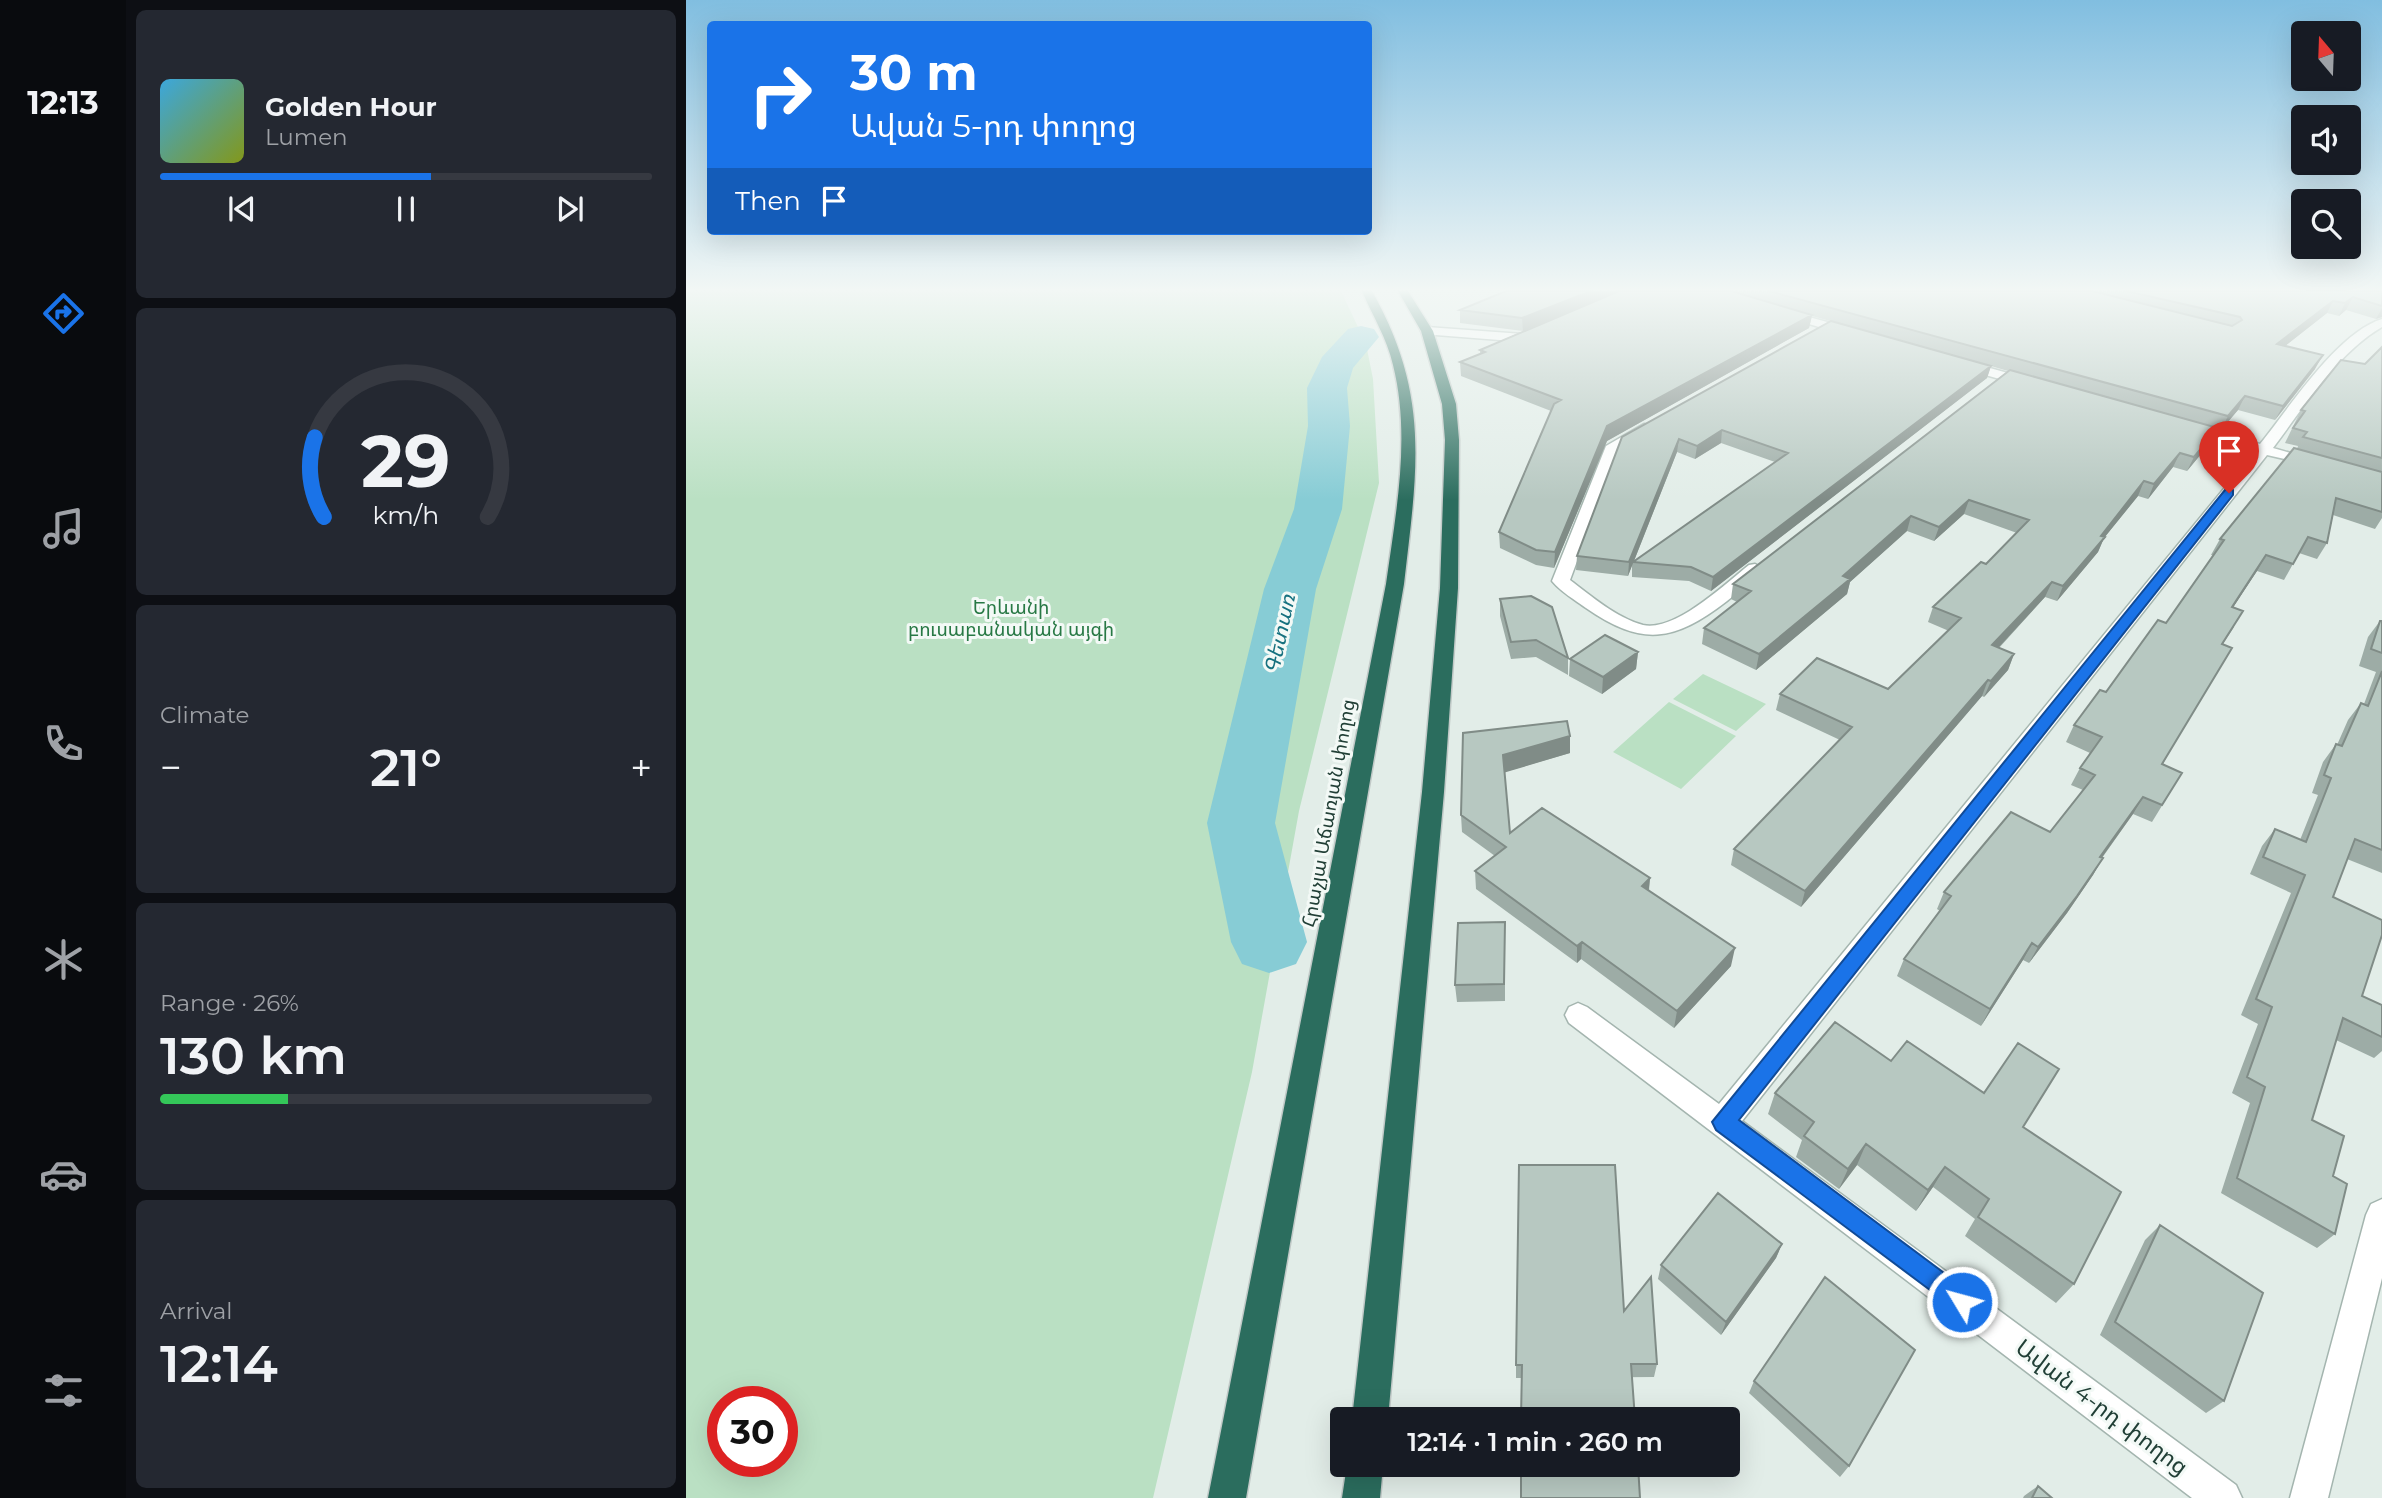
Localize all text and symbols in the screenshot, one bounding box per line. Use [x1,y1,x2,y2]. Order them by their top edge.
north arrow [2291,21,2361,91]
map controls [2291,21,2361,259]
text: 30 m [850,43,978,102]
icon: right [735,49,826,140]
text: 12:13 [27,83,99,122]
text: Golden Hour [265,91,437,123]
button: sound [2291,105,2361,175]
text: Ավան 5-րդ փողոց [850,106,1137,145]
text: Lumen [265,123,348,151]
icon: arrive [815,182,853,220]
text: Then [735,185,801,217]
button: search [2291,189,2361,259]
icon: previous [223,190,261,228]
icon: pause [387,190,425,228]
icon: next [551,190,589,228]
icon: directions [39,289,88,338]
text: 29 [361,418,451,506]
pin [2199,421,2259,493]
icon: arrive [2210,432,2248,470]
text: km/h [373,500,439,530]
icon: music [39,504,88,553]
water label: Գետառ [1259,591,1300,676]
park label: Երևանի բուսաբանական այգի [908,596,1114,641]
street label: Հրաչյա Աճառյան փողոց [1297,697,1360,929]
text: Climate [160,701,249,729]
icon: phone [39,719,88,768]
text: 21° [370,736,442,799]
text: − [160,744,182,791]
text: + [630,744,652,791]
icon: climate [39,935,88,984]
text: Range · 26% [160,989,299,1017]
text: 130 km [160,1024,347,1087]
icon: car [39,1150,88,1199]
position arrow [1925,1265,1999,1339]
text: Arrival [160,1297,233,1325]
text: 12:14 [160,1332,278,1395]
street label: Ավան 4-րդ փողոց [2010,1333,2194,1481]
icon: filters [39,1366,88,1415]
speed limit sign: 30 [707,1386,798,1477]
text: 12:14 · 1 min · 260 m [1407,1426,1663,1458]

